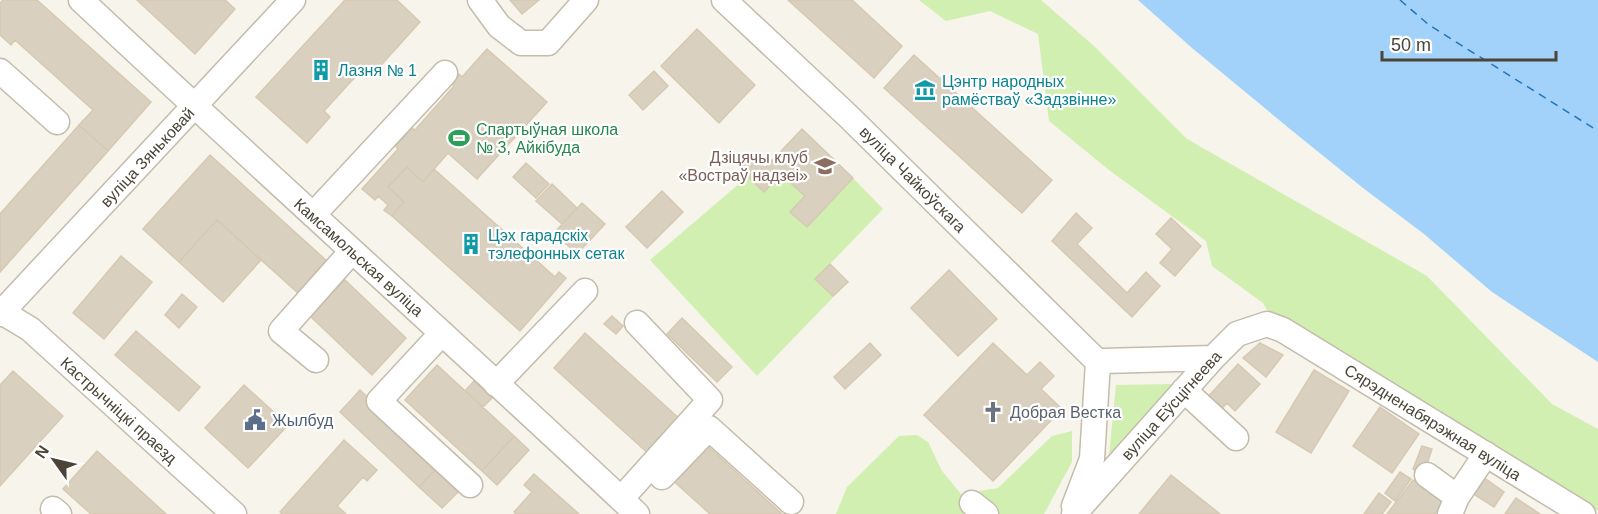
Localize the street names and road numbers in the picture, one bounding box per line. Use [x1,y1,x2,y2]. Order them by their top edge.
street label: вуліца Зяньковай [97,104,198,210]
street label: вуліца Чайкоўскага [856,123,969,236]
street label: Камсамольская вуліца [291,195,427,320]
street label: вуліца Еўсцігнеева [1118,347,1225,463]
street label: Кастрычніцкі праезд [57,354,181,467]
street label: Сярэдненабярэжная вуліца [1341,361,1524,484]

